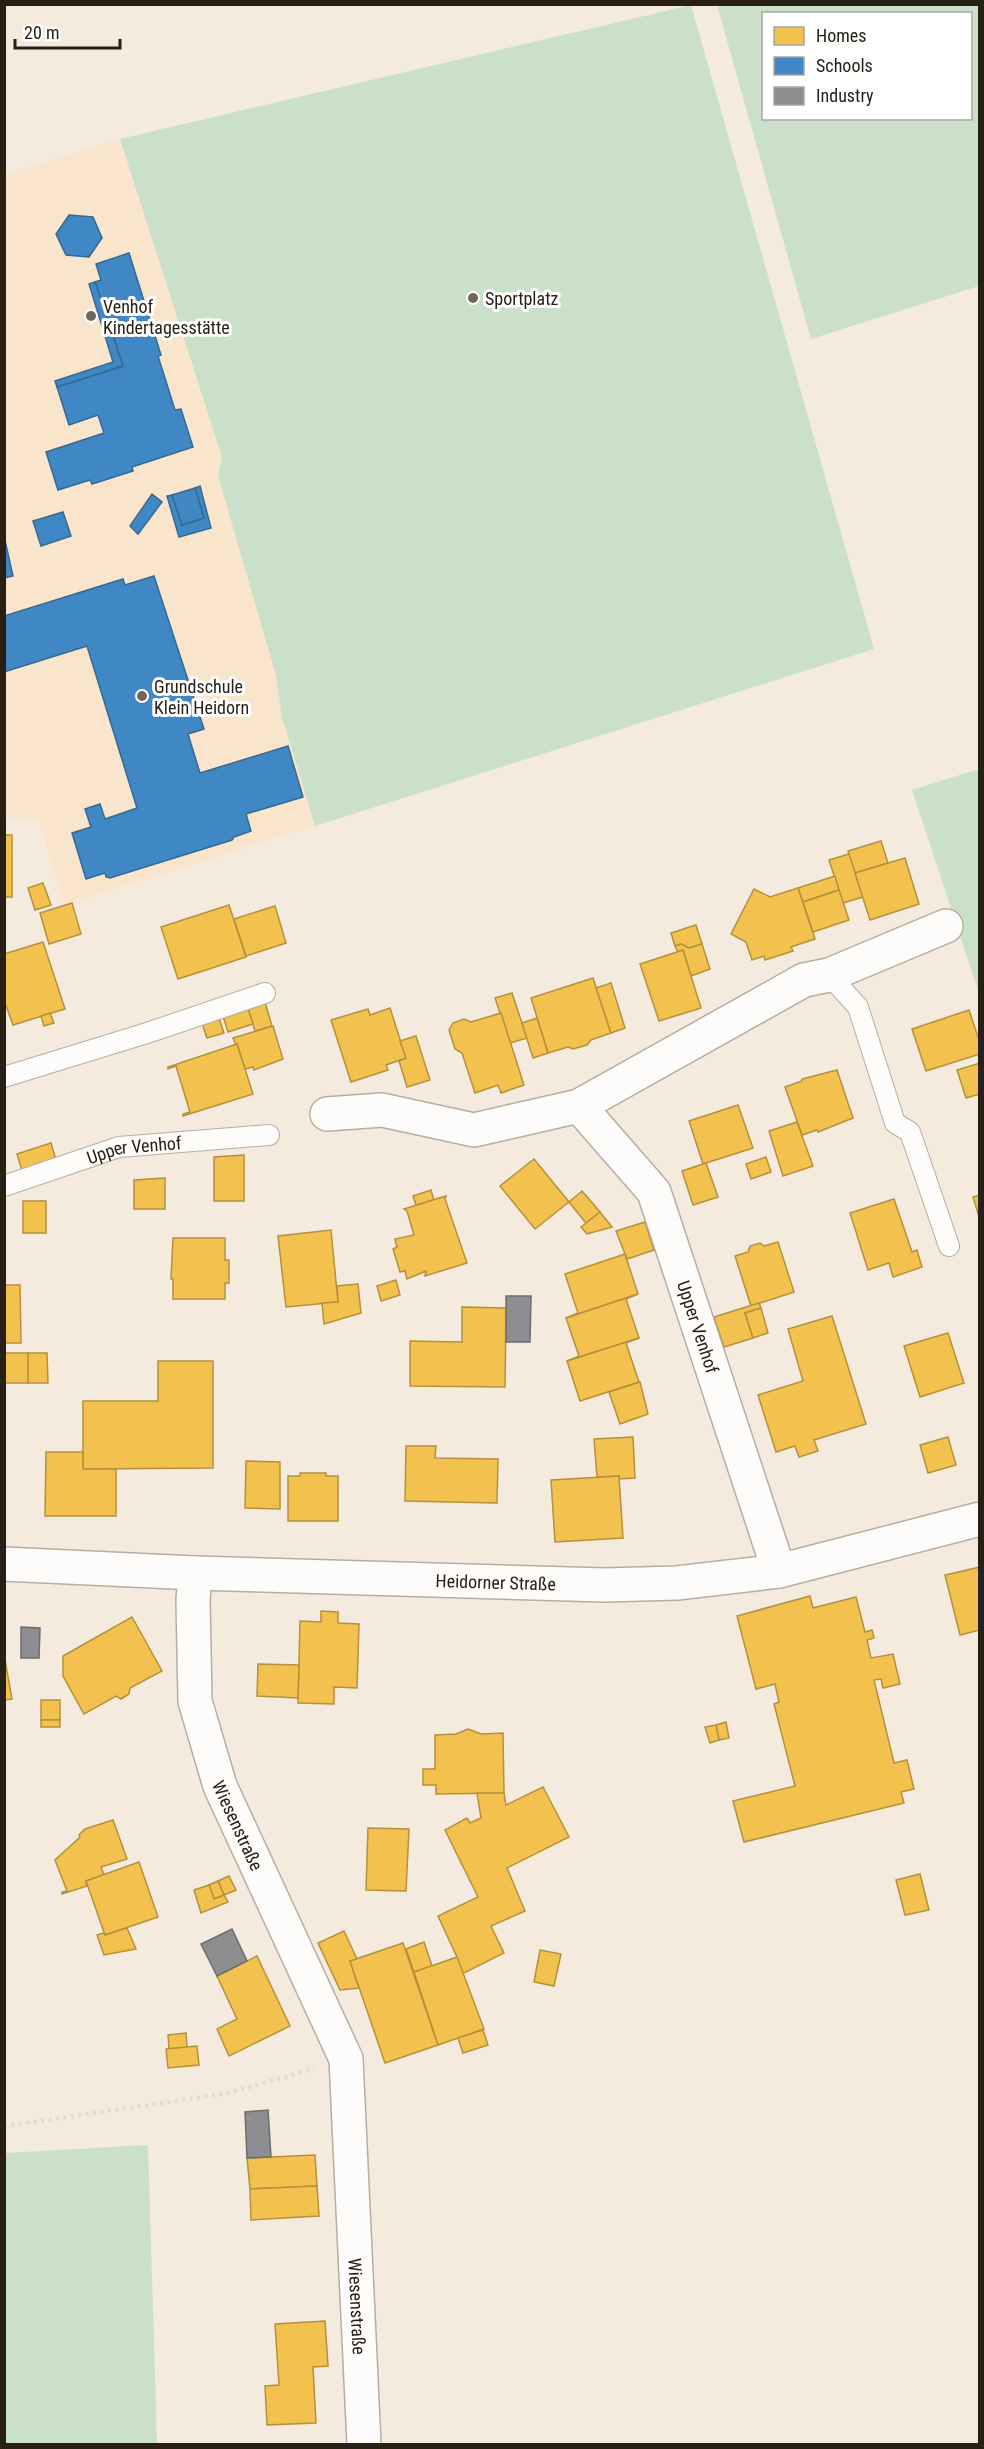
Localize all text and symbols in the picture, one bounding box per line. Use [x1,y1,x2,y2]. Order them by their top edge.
scale bar [15,12,120,50]
legend [762,12,972,120]
text: 20 m [24,22,59,43]
text: Homes [816,25,866,46]
text: Schools [816,55,873,76]
text: Industry [816,85,874,106]
place label: Sportplatz [485,288,558,309]
marker: Sportplatz [466,291,480,305]
place label: Venhof Kindertagesstätte [103,296,230,338]
marker: Venhof Kindertagesstätte [84,309,98,323]
place label: Grundschule Klein Heidorn [154,676,249,718]
marker: Grundschule Klein Heidorn [135,689,149,703]
street label: Upper Venhof [84,1132,183,1168]
street label: Upper Venhof [673,1278,724,1376]
street label: Heidorner Straße [435,1570,556,1594]
street label: Wiesenstraße [208,1777,268,1874]
street label: Wiesenstraße [345,2258,370,2355]

